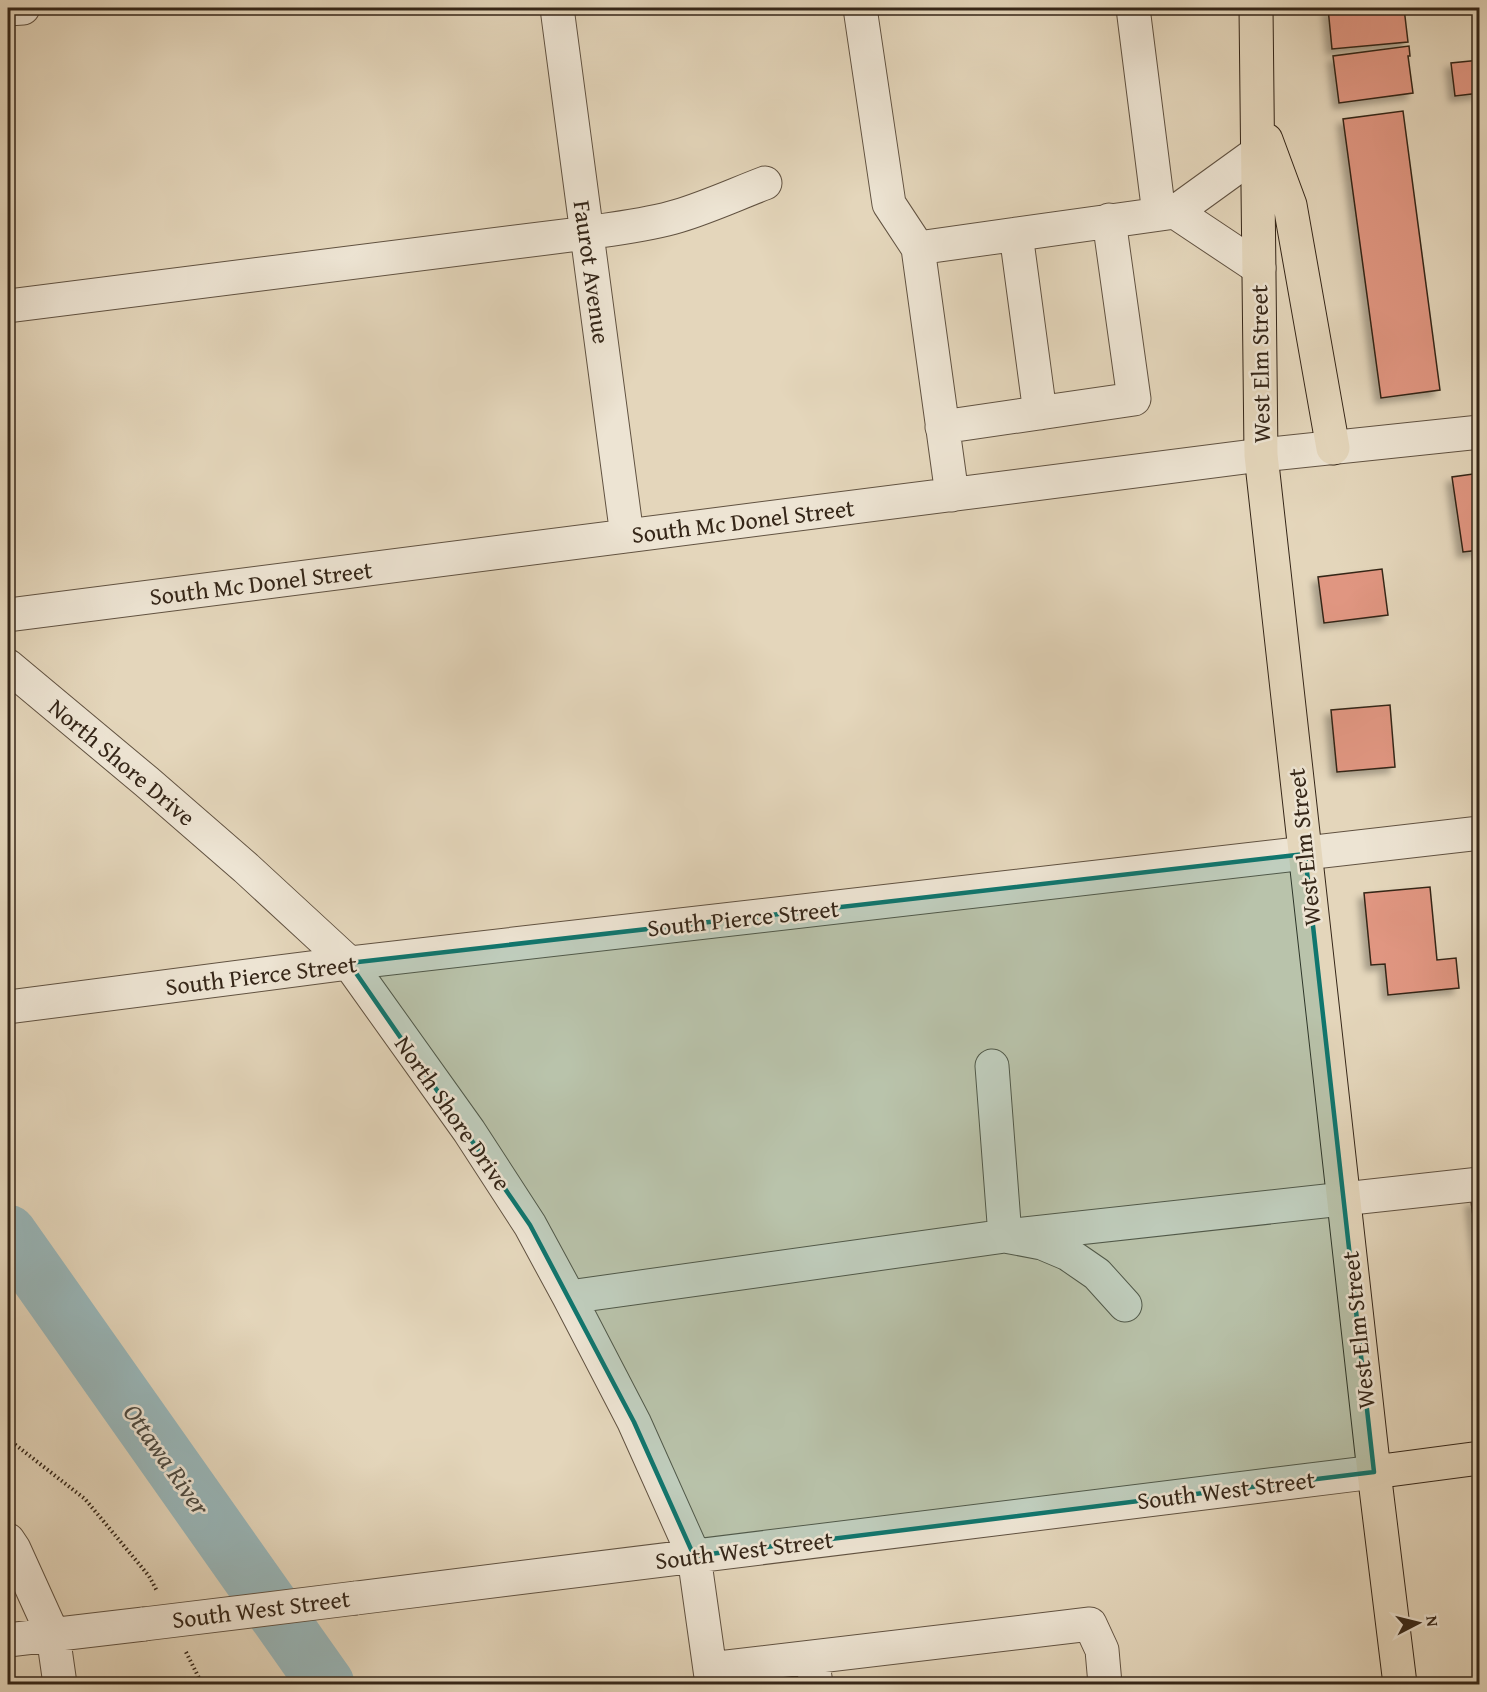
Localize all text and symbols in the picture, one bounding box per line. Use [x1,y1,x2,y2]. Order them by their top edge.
street label: Faurot Avenue [565,198,619,346]
street label: West Elm Street [1241,284,1279,444]
street label: South Mc Donel Street [630,490,857,552]
street label: South Mc Donel Street [148,552,375,614]
street label: North Shore Drive [41,690,203,834]
street label: West Elm Street [1278,766,1330,928]
street label: South Pierce Street [645,890,841,945]
street label: South Pierce Street [163,946,359,1004]
street label: North Shore Drive [386,1028,520,1198]
street label: West Elm Street [1332,1249,1384,1411]
water label: Ottawa River [114,1395,221,1524]
street label: South West Street [1135,1462,1317,1518]
street label: South West Street [653,1522,835,1578]
street label: South West Street [170,1581,352,1637]
north arrow [1388,1593,1448,1653]
text: N [1420,1614,1445,1628]

